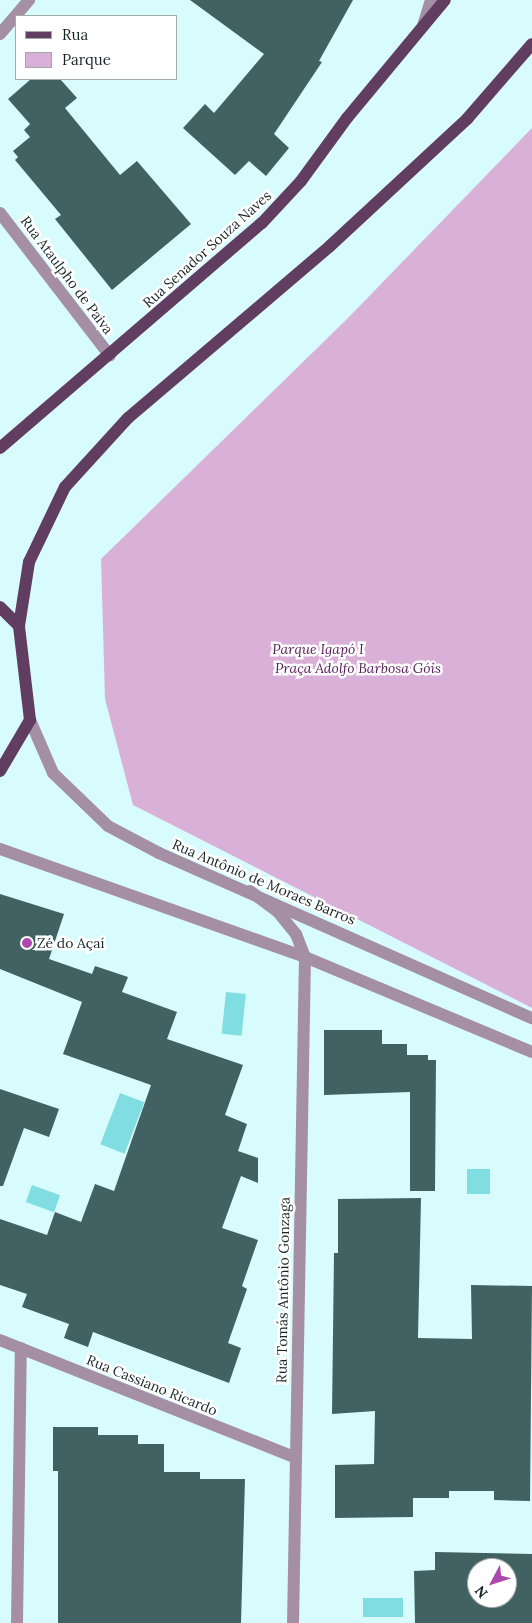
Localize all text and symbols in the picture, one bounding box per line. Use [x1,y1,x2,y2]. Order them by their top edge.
legend [15,15,178,80]
text: Rua [62,25,88,44]
text: Parque [62,50,111,69]
street label: Rua Senador Souza Naves [139,187,275,311]
street label: Rua Ataulpho de Paiva [17,213,117,337]
park label: Parque Igapó I [272,641,364,657]
park label: Praça Adolfo Barbosa Góis [275,660,441,676]
street label: Rua Antônio de Moraes Barros [170,836,358,928]
place label: Zé do Açaí [37,935,104,951]
marker: Zé do Açaí [21,937,33,949]
street label: Rua Tomás Antônio Gonzaga [273,1197,293,1383]
street label: Rua Cassiano Ricardo [84,1351,220,1419]
north arrow [467,1558,517,1608]
text: N [471,1582,492,1602]

